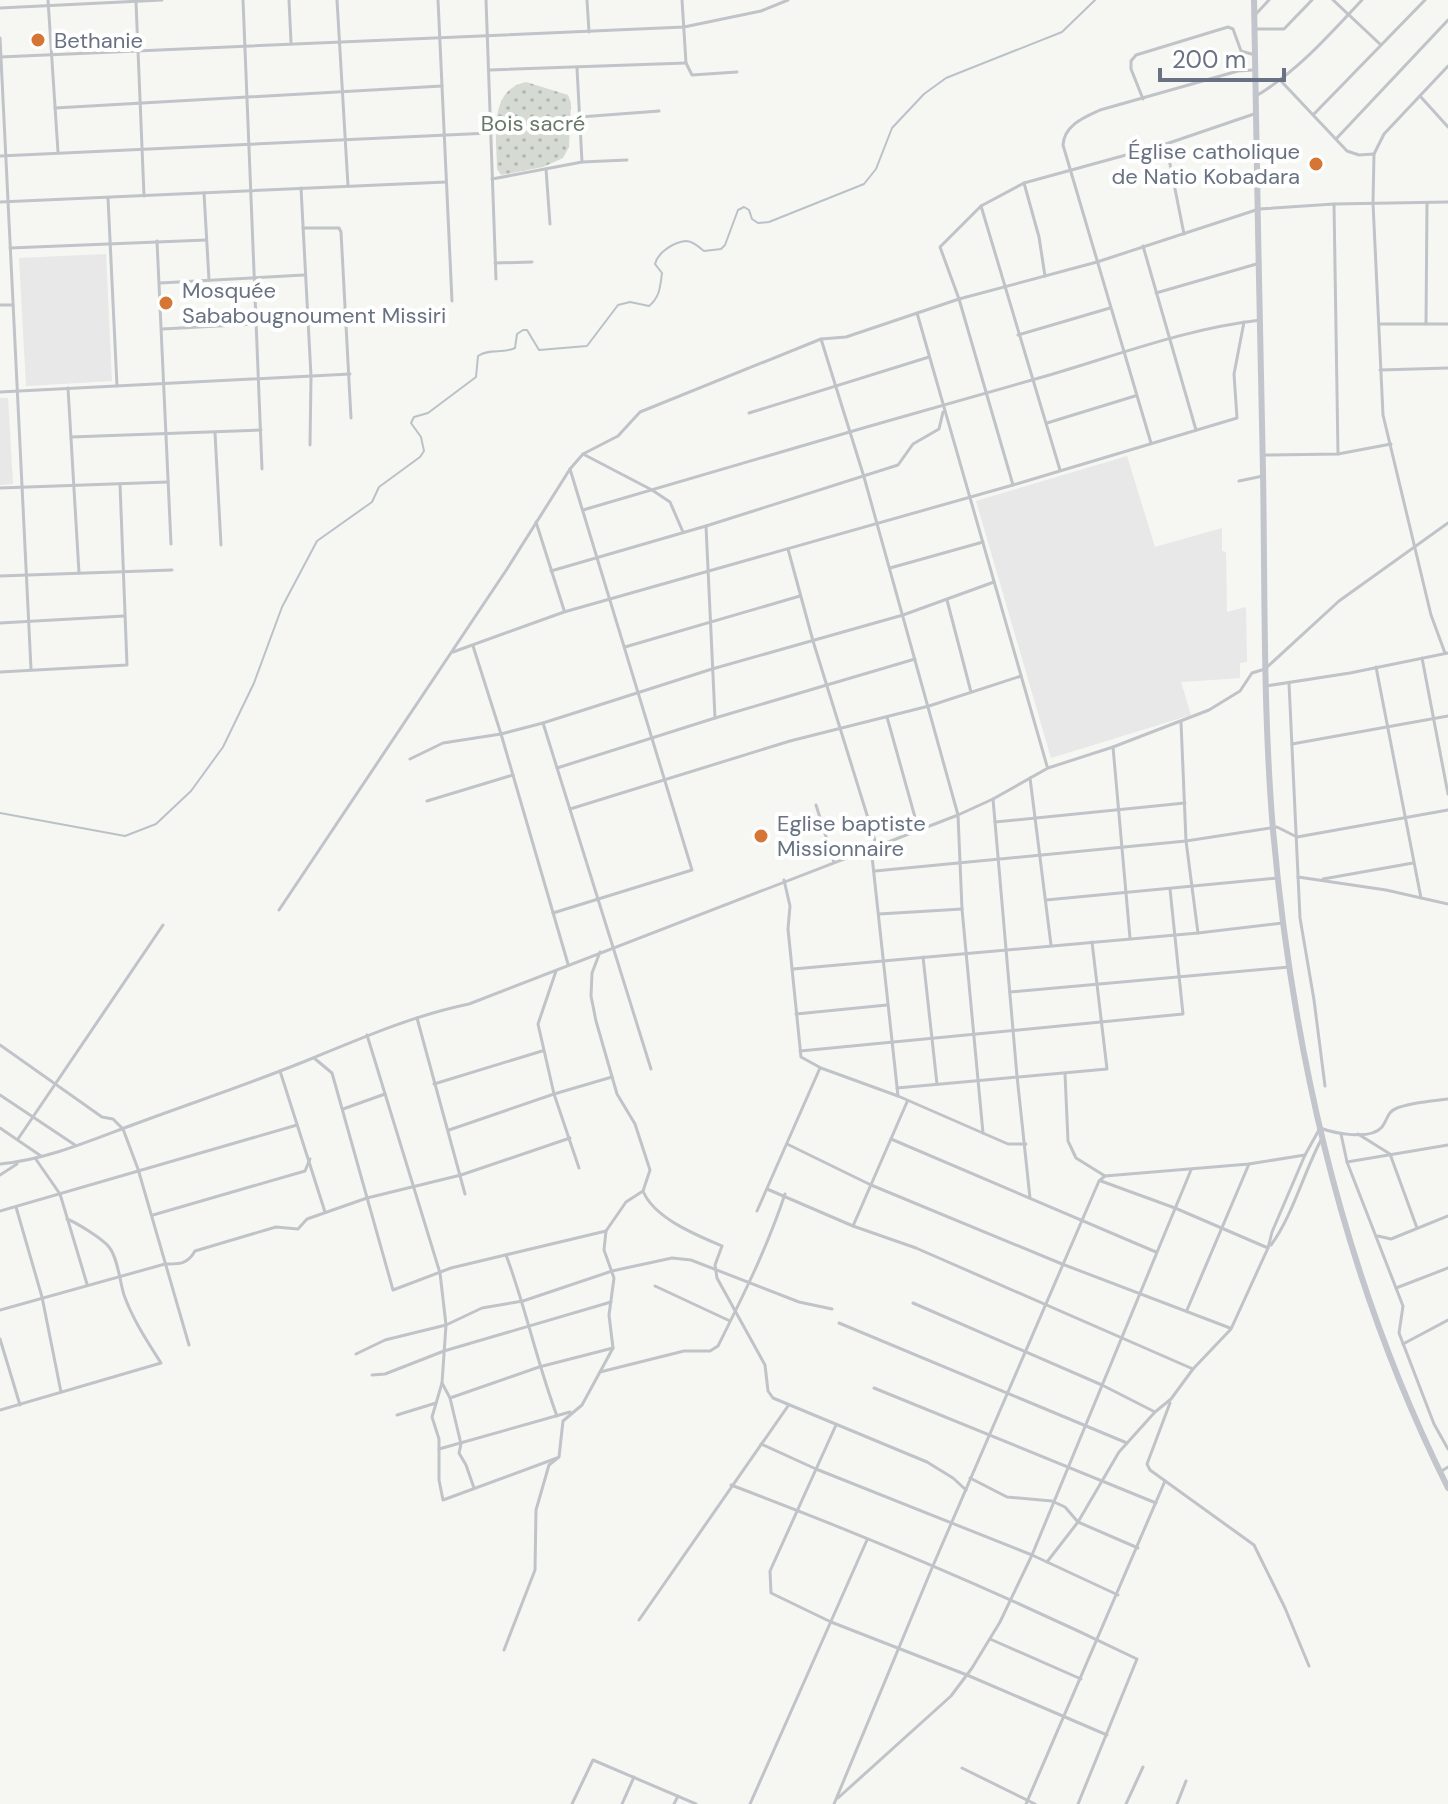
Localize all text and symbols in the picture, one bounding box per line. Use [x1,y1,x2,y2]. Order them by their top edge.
place label: Bethanie [54,26,143,55]
marker: Bethanie [29,31,47,49]
scale bar [1160,32,1284,82]
text: 200 m [1172,44,1246,75]
park label: Bois sacré [481,109,585,138]
place label: Église catholique de Natio Kobadara [1111,137,1300,191]
marker: Église catholique de Natio Kobadara [1307,155,1325,173]
place label: Mosquée Sababougnoument Missiri [182,276,446,330]
marker: Mosquée Sababougnoument Missiri [157,294,175,312]
place label: Eglise baptiste Missionnaire [777,809,926,863]
marker: Eglise baptiste Missionnaire [752,827,770,845]

